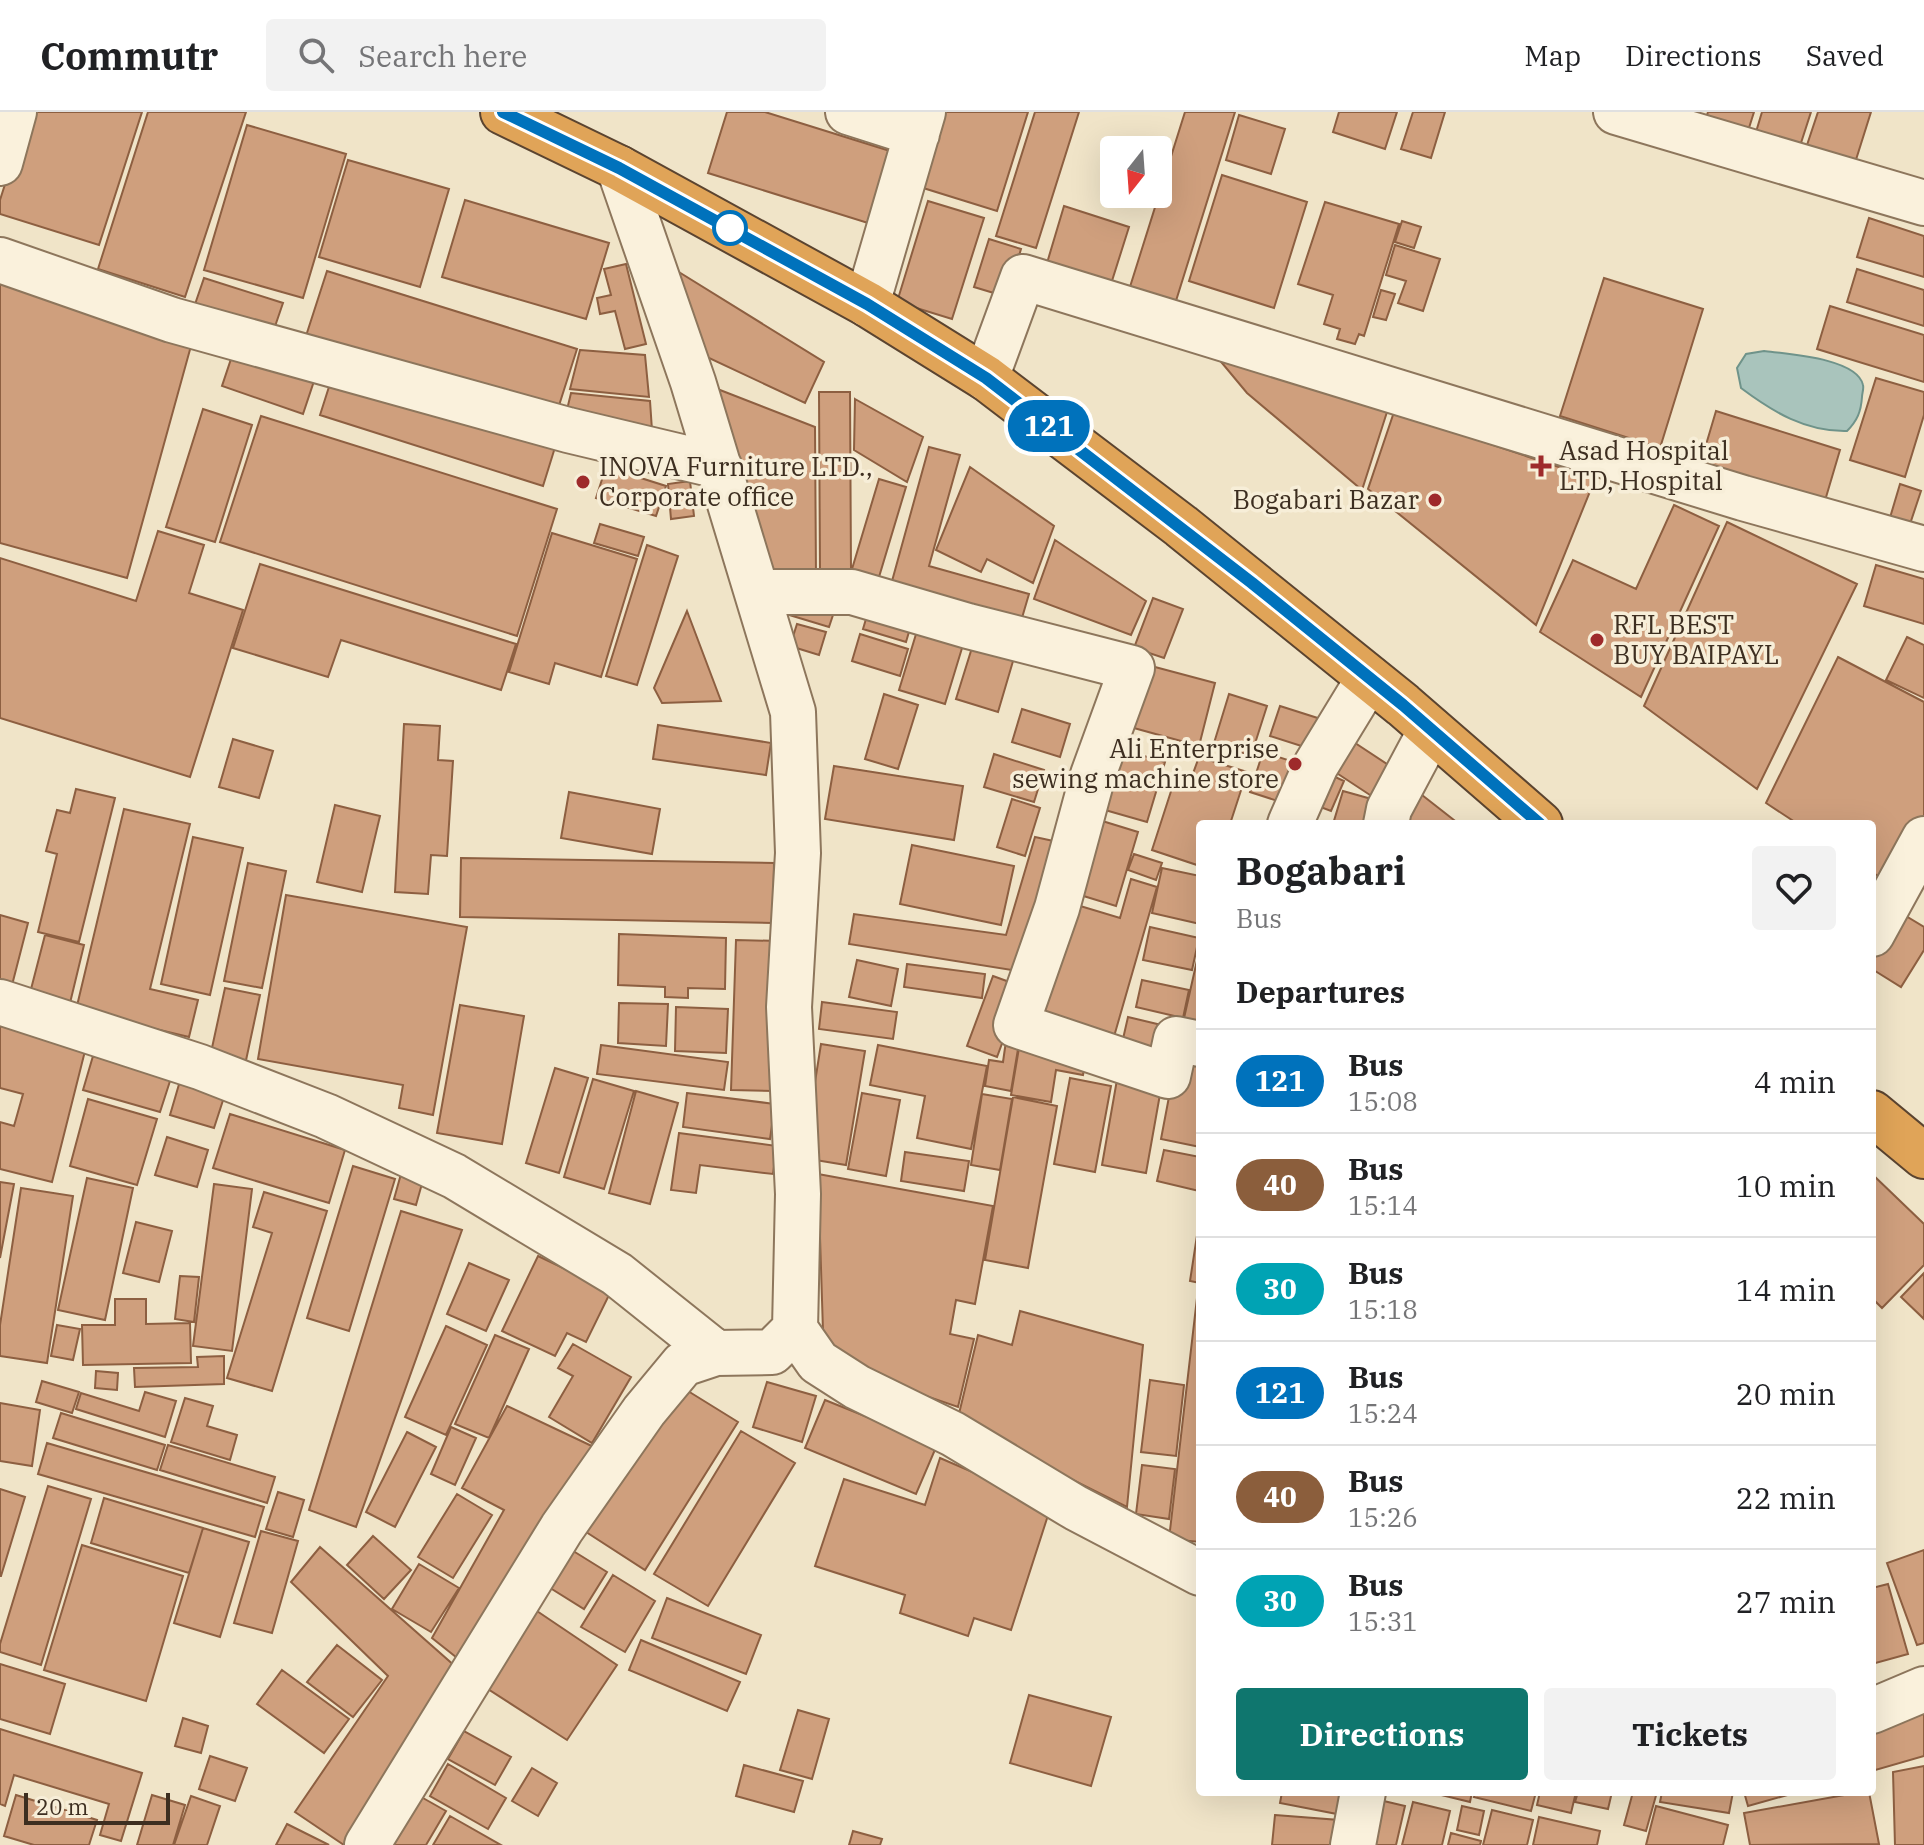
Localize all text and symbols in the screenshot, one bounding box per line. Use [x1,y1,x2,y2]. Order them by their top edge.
search box [266,19,826,91]
text: Commutr [40,31,218,80]
icon: search [294,33,338,77]
text: Search here [358,36,527,75]
text: Map [1524,37,1581,74]
text: Directions [1625,37,1762,74]
text: Saved [1806,37,1884,74]
north arrow [1100,136,1172,208]
map controls [1100,136,1172,208]
unlabelled marker [713,211,747,245]
line badge: 121 [1003,400,1095,452]
text: 121 [1024,407,1074,444]
place label: Asad Hospital LTD, Hospital [1559,433,1729,497]
place label: INOVA Furniture LTD., Corporate office [599,449,873,513]
marker: Asad Hospital LTD, Hospital [1530,455,1552,477]
marker: INOVA Furniture LTD., Corporate office [574,473,592,491]
place label: Bogabari Bazar [1233,482,1419,516]
marker: Bogabari Bazar [1426,491,1444,509]
place label: RFL BEST BUY BAIPAYL [1613,607,1779,671]
marker: RFL BEST BUY BAIPAYL [1588,631,1606,649]
place label: Ali Enterprise sewing machine store [1012,731,1279,795]
marker: Ali Enterprise sewing machine store [1286,755,1304,773]
text: Bogabari [1236,846,1406,895]
button: heart [1752,846,1836,930]
text: Bus [1236,901,1282,935]
text: Departures [1236,972,1405,1011]
text: Bus [1348,1045,1403,1084]
text: 121 [1255,1062,1305,1099]
text: 4 min [1754,1062,1836,1101]
text: 15:08 [1348,1084,1418,1118]
text: Bus [1348,1149,1403,1188]
text: 40 [1263,1166,1297,1203]
text: 10 min [1736,1166,1836,1205]
text: 15:14 [1348,1188,1418,1222]
text: Bus [1348,1253,1403,1292]
text: 30 [1263,1270,1297,1307]
text: 14 min [1736,1270,1836,1309]
text: 15:18 [1348,1292,1418,1326]
text: Bus [1348,1357,1403,1396]
text: 121 [1255,1374,1305,1411]
text: 20 min [1736,1374,1836,1413]
text: 15:24 [1348,1396,1418,1430]
text: Bus [1348,1461,1403,1500]
text: 40 [1263,1478,1297,1515]
text: 22 min [1736,1478,1836,1517]
text: 15:26 [1348,1500,1418,1534]
text: Bus [1348,1565,1403,1604]
text: 30 [1263,1582,1297,1619]
text: 27 min [1736,1582,1836,1621]
text: 15:31 [1348,1604,1418,1638]
button: Directions [1236,1688,1528,1780]
button: Tickets [1544,1688,1836,1780]
scale bar [24,1789,170,1825]
text: 20 m [36,1792,88,1821]

